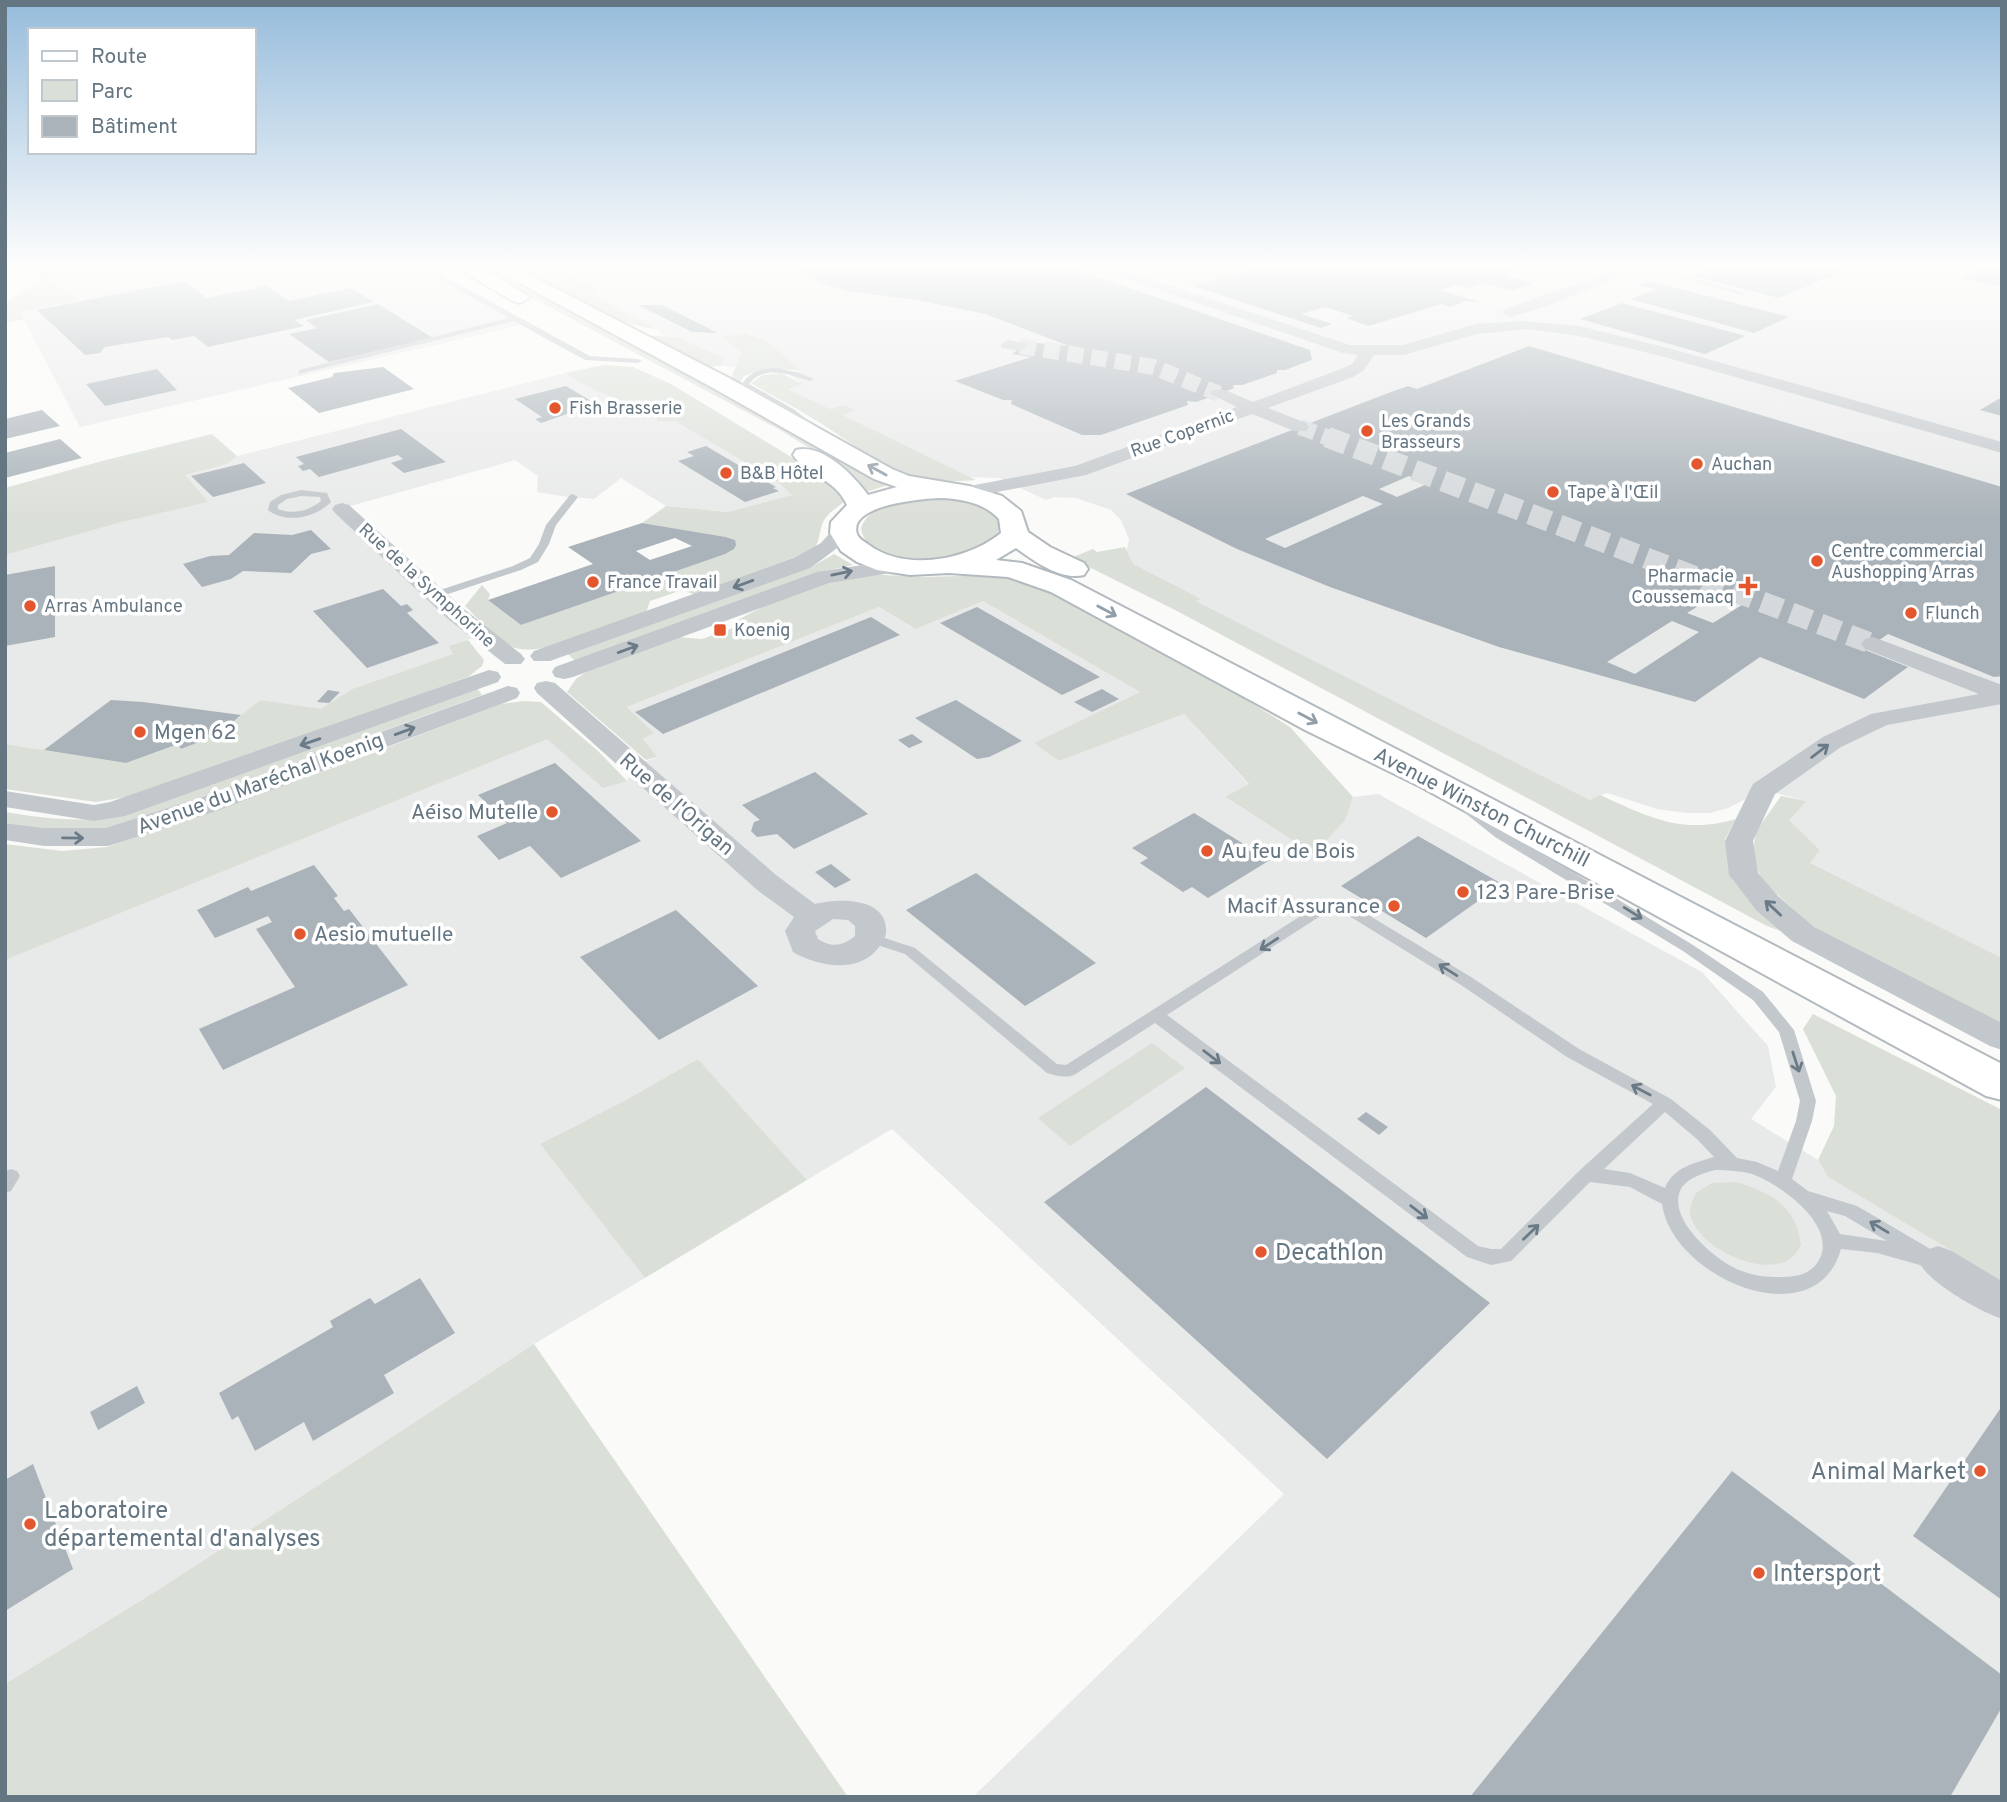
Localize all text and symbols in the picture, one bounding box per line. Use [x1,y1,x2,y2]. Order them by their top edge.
legend [28,28,256,154]
text: Route [91,44,147,71]
text: Parc [91,79,133,106]
text: Bâtiment [91,114,178,141]
place label: Fish Brasserie [569,398,682,421]
marker: Fish Brasserie [547,400,563,416]
street label: Rue Copernic [1128,405,1237,464]
place label: Les Grands Brasseurs [1381,411,1471,455]
marker: Les Grands Brasseurs [1359,423,1375,439]
place label: Auchan [1711,454,1772,477]
marker: Auchan [1689,456,1705,472]
place label: B&B Hôtel [740,463,824,486]
one-way arrow [867,463,888,476]
marker: B&B Hôtel [718,465,734,481]
place label: Tape à l'Œil [1567,482,1659,505]
marker: Tape à l'Œil [1545,484,1561,500]
street label: Rue de la Symphorine [353,519,499,653]
place label: Centre commercial Aushopping Arras [1831,541,1983,585]
marker: Centre commercial Aushopping Arras [1809,553,1825,569]
one-way arrow [830,565,853,579]
place label: Pharmacie Coussemacq [1631,566,1734,610]
place label: France Travail [607,572,717,595]
marker: France Travail [585,574,601,590]
marker: Pharmacie Coussemacq [1740,578,1756,594]
one-way arrow [733,579,755,592]
place label: Arras Ambulance [44,596,183,619]
marker: Arras Ambulance [22,598,38,614]
place label: Flunch [1925,603,1980,626]
one-way arrow [1096,605,1117,618]
marker: Flunch [1903,605,1919,621]
place label: Koenig [734,620,790,643]
marker: Koenig [712,622,728,638]
one-way arrow [617,641,639,654]
one-way arrow [1297,712,1318,725]
place label: Mgen 62 [154,720,236,747]
marker: Mgen 62 [132,724,148,740]
one-way arrow [393,724,415,737]
street label: Avenue du Maréchal Koenig [134,727,387,842]
one-way arrow [299,737,321,749]
street label: Avenue Winston Churchill [1369,742,1594,875]
one-way arrow [1810,744,1828,759]
street label: Rue de l'Origan [613,748,739,862]
place label: Aéiso Mutelle [411,800,538,827]
marker: Aéiso Mutelle [544,804,560,820]
one-way arrow [61,831,84,845]
place label: Au feu de Bois [1221,839,1355,866]
marker: Au feu de Bois [1199,843,1215,859]
place label: 123 Pare-Brise [1477,880,1615,907]
marker: 123 Pare-Brise [1455,884,1471,900]
place label: Macif Assurance [1227,894,1380,921]
marker: Macif Assurance [1386,898,1402,914]
one-way arrow [1765,899,1782,916]
one-way arrow [1622,906,1642,920]
place label: Aesio mutuelle [314,922,453,949]
marker: Aesio mutuelle [292,926,308,942]
one-way arrow [1260,936,1279,951]
one-way arrow [1439,962,1459,976]
one-way arrow [1202,1050,1221,1064]
one-way arrow [1790,1050,1803,1072]
one-way arrow [1632,1083,1652,1097]
one-way arrow [1410,1205,1428,1220]
one-way arrow [1869,1220,1889,1234]
one-way arrow [1522,1223,1539,1240]
place label: Decathlon [1275,1239,1384,1269]
marker: Decathlon [1253,1244,1269,1260]
place label: Animal Market [1811,1458,1966,1488]
marker: Animal Market [1972,1463,1988,1479]
place label: Laboratoire départemental d'analyses [44,1497,321,1555]
marker: Laboratoire départemental d'analyses [22,1516,38,1532]
place label: Intersport [1773,1560,1881,1590]
marker: Intersport [1751,1565,1767,1581]

